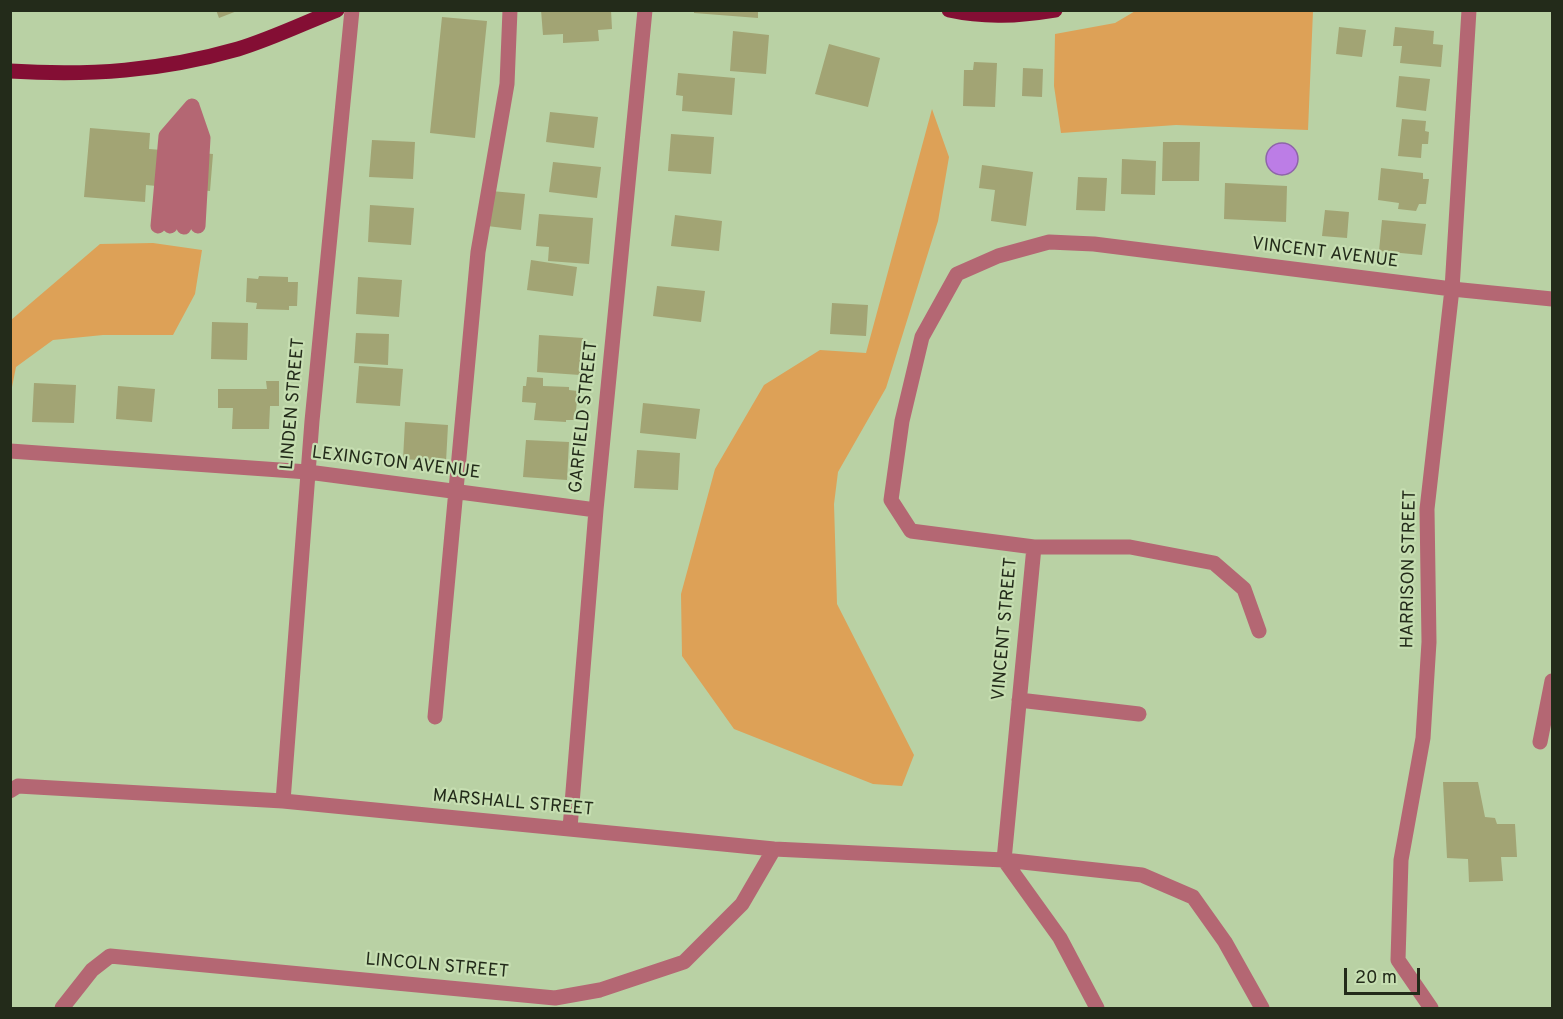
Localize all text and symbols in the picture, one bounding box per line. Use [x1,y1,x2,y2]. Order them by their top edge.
street label: VINCENT AVENUE [1250,234,1400,274]
street label: LINDEN STREET [277,337,311,471]
street label: GARFIELD STREET [566,340,604,494]
street label: LEXINGTON AVENUE [310,443,482,485]
street label: HARRISON STREET [1398,489,1422,649]
street label: VINCENT STREET [989,556,1023,702]
street label: MARSHALL STREET [432,786,594,822]
street label: LINCOLN STREET [364,950,510,984]
scale bar [1347,956,1424,994]
text: 20 m [1355,967,1397,990]

